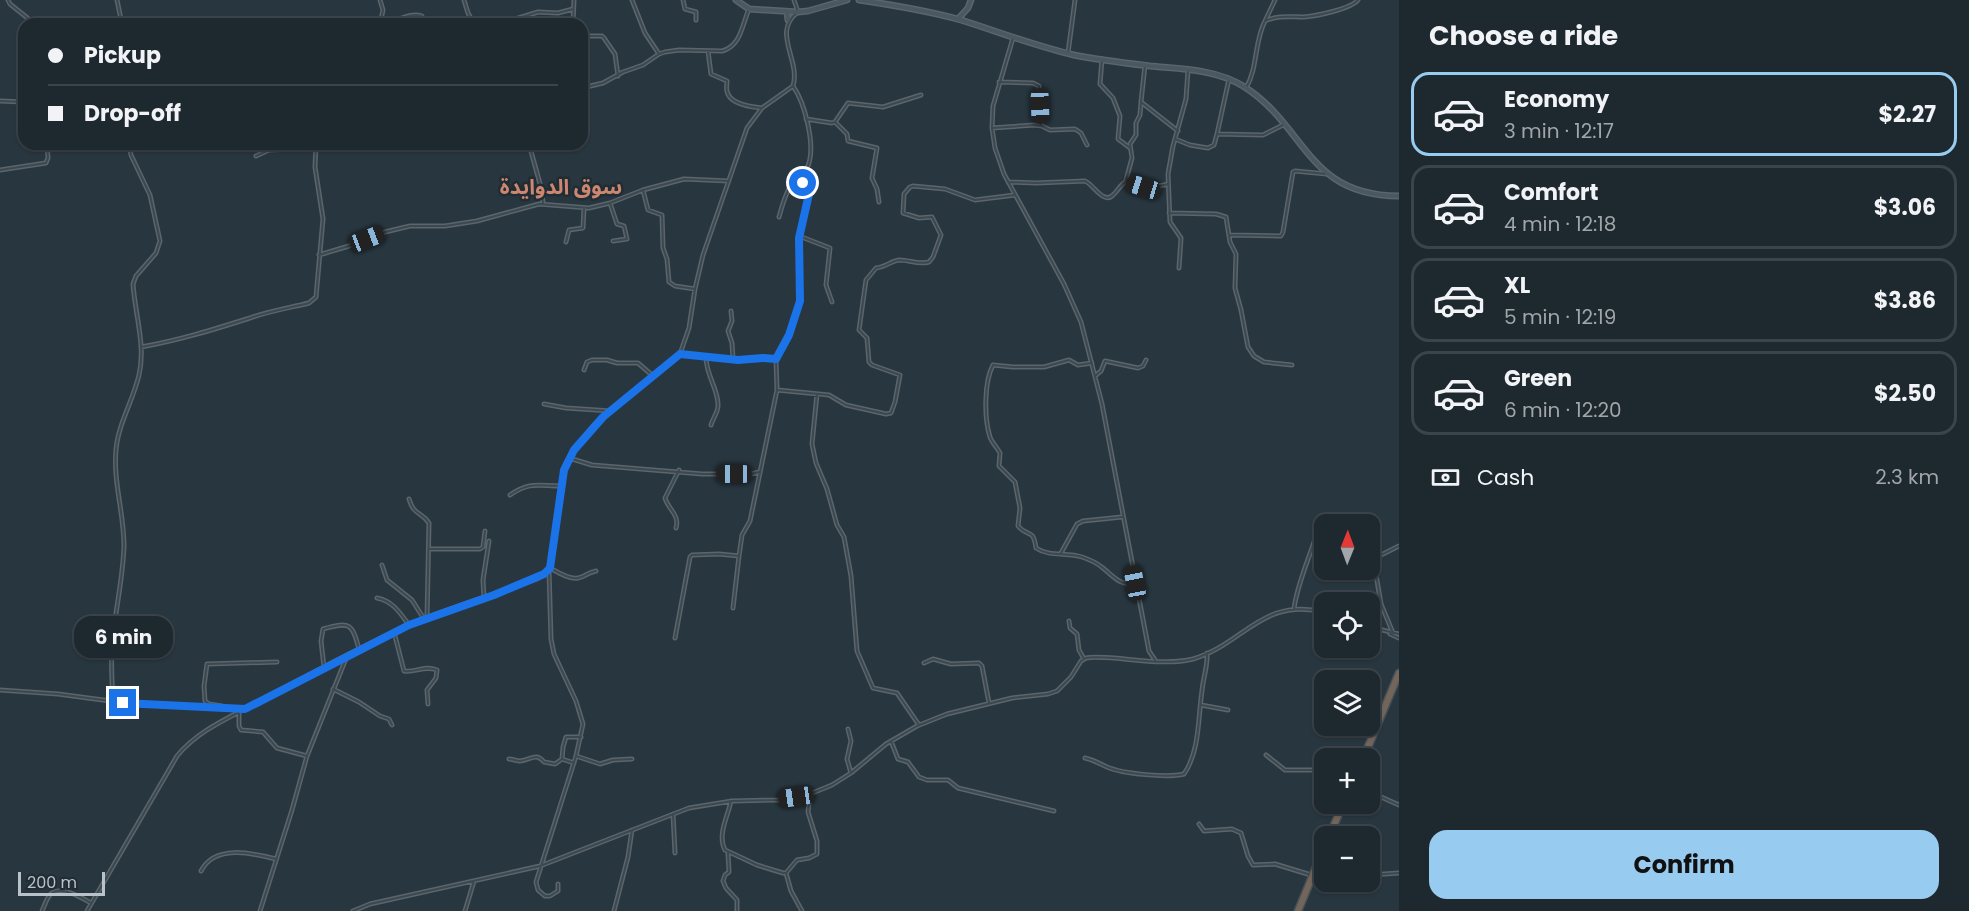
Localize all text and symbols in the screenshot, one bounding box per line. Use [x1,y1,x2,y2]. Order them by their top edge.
text: Choose a ride [1429,17,1618,54]
text: Pickup [84,40,161,71]
text: Economy [1504,84,1609,115]
icon: car [1432,87,1486,141]
car [1030,88,1050,124]
text: Drop-off [84,98,181,129]
text: $2.27 [1878,99,1936,130]
text: 3 min · 12:17 [1504,117,1614,145]
route start [789,169,816,196]
district label: سوق الدوايدة [500,172,622,201]
car [1123,173,1163,201]
text: Comfort [1504,177,1598,208]
icon: car [1432,180,1486,234]
text: $3.06 [1874,192,1936,223]
text: 4 min · 12:18 [1504,210,1616,238]
car [347,224,387,254]
text: XL [1504,270,1530,301]
icon: car [1432,273,1486,327]
text: $3.86 [1874,285,1936,316]
text: 5 min · 12:19 [1504,303,1616,331]
text: Green [1504,363,1572,394]
icon: car [1432,366,1486,420]
text: $2.50 [1874,378,1936,409]
text: 6 min · 12:20 [1504,396,1622,424]
icon: cash [1429,461,1462,494]
text: Cash [1477,462,1534,493]
text: 2.3 km [1875,463,1939,491]
car [716,465,752,483]
north arrow [1314,514,1380,580]
map controls [1314,514,1380,892]
car [1123,564,1147,602]
button: locate [1314,592,1380,658]
callout: 6 min [74,616,172,658]
text: 6 min [95,623,152,651]
button: layers [1314,670,1380,736]
route end [109,689,136,716]
button: + [1314,748,1380,814]
car [777,786,815,808]
button: − [1314,826,1380,892]
button: Confirm [1429,830,1939,899]
scale bar [18,869,105,896]
text: 200 m [27,871,77,894]

